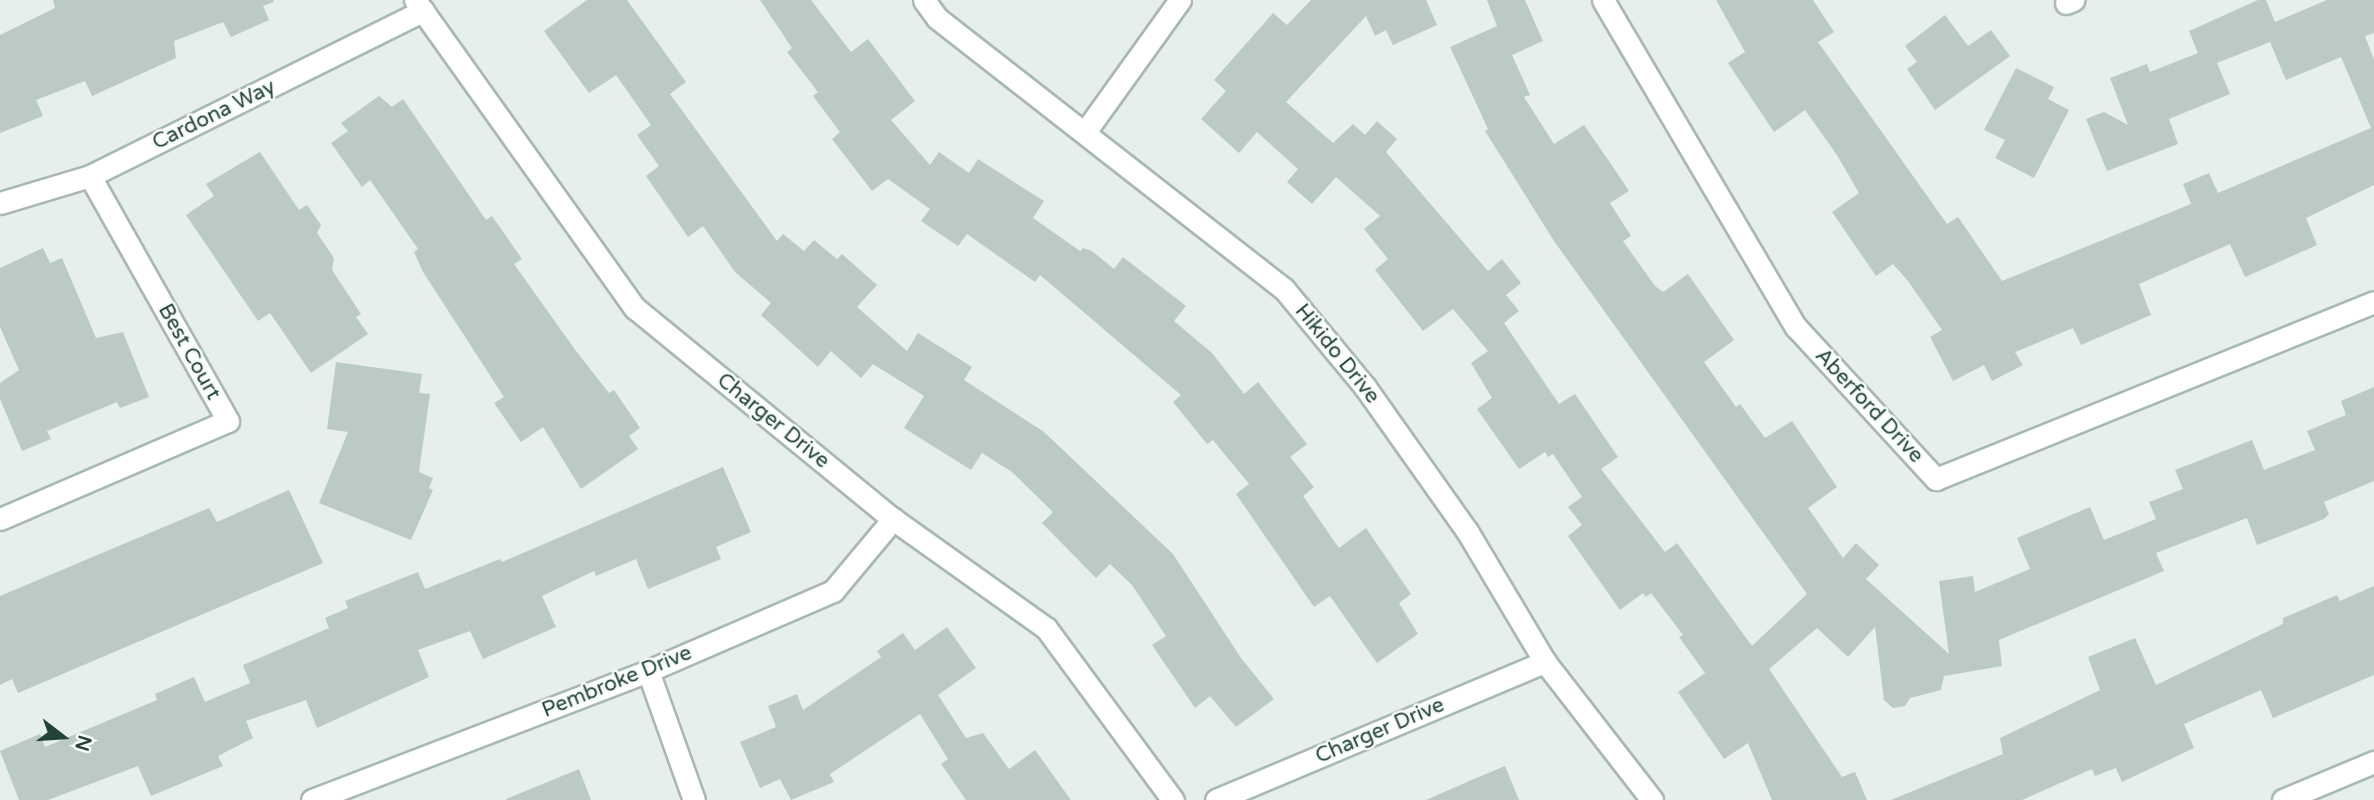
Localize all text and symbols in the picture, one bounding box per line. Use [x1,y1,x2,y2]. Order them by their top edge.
street label: Cardona Way [148,74,280,156]
street label: Hikido Drive [1289,299,1385,409]
street label: Best Court [152,300,226,404]
street label: Aberford Drive [1810,344,1928,468]
street label: Charger Drive [712,368,834,474]
street label: Pembroke Drive [539,641,695,723]
street label: Charger Drive [1312,693,1448,769]
north arrow [28,702,98,772]
text: N [70,733,96,754]

